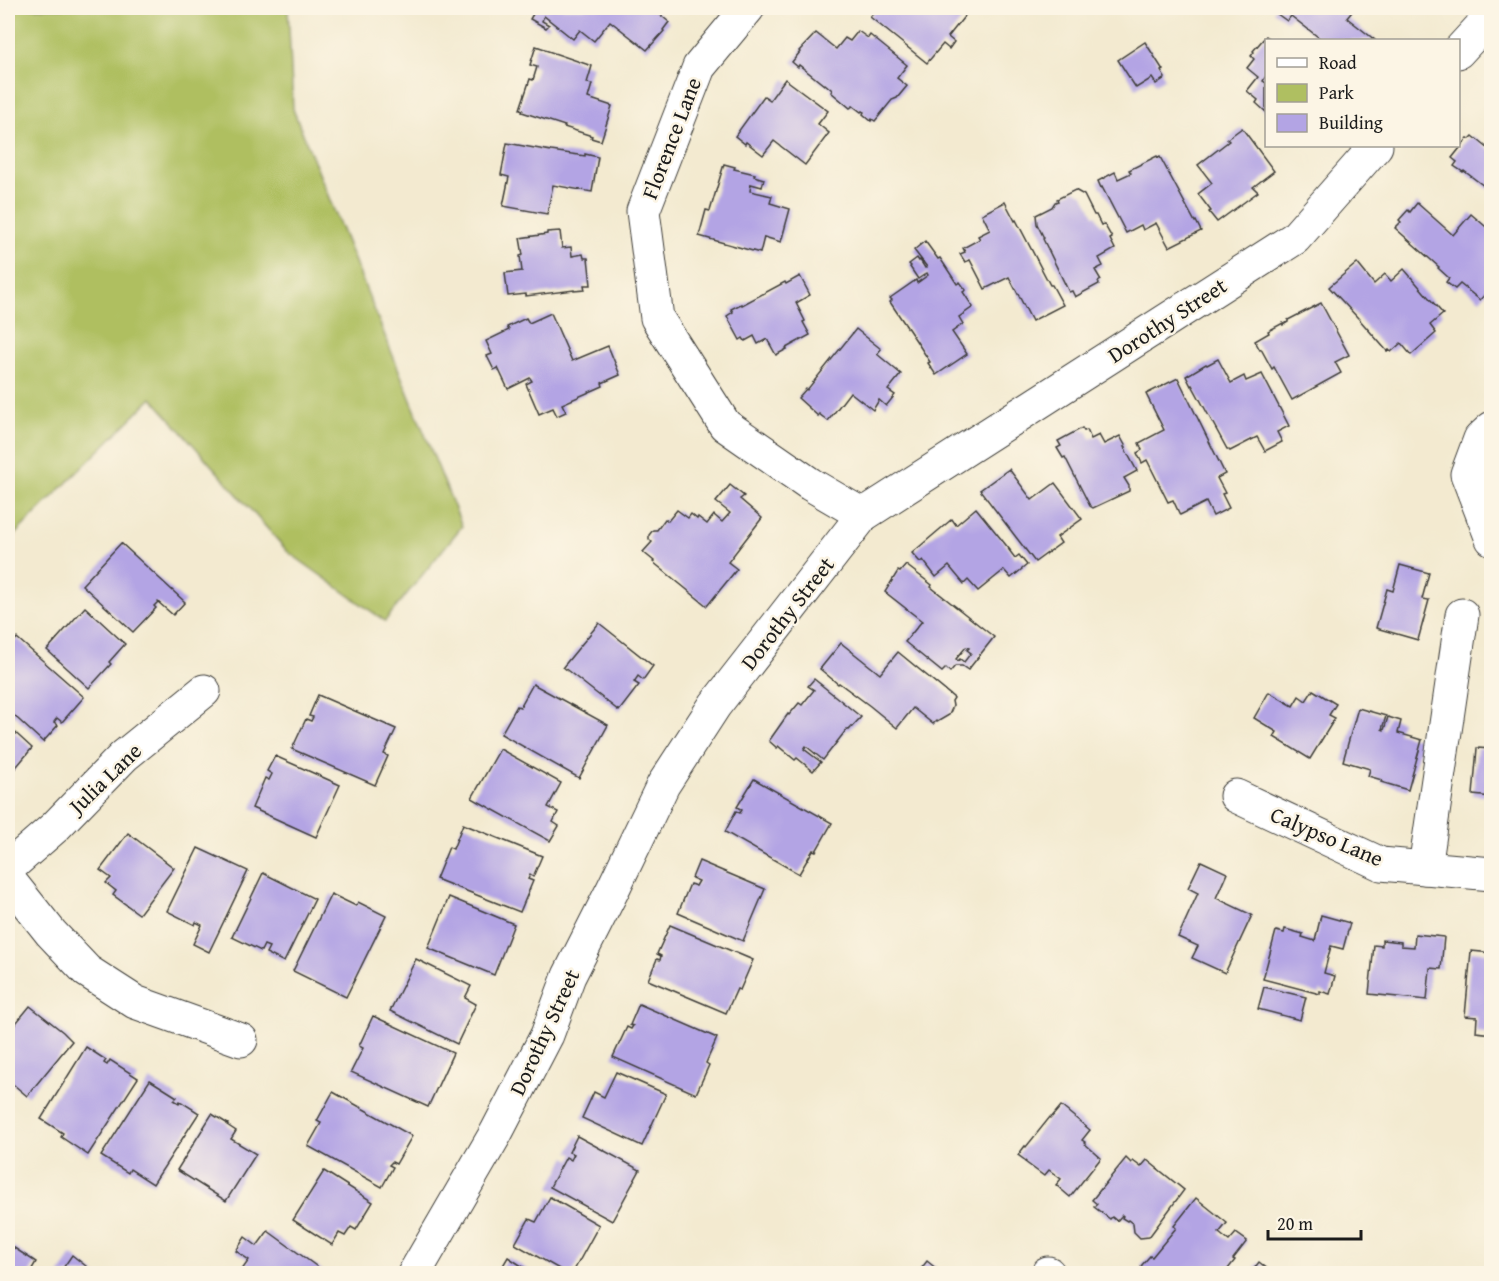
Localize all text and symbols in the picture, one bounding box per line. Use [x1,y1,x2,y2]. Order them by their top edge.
legend [1265,39,1460,147]
text: Road [1319,49,1357,76]
street label: Florence Lane [633,72,709,204]
text: Park [1319,79,1355,106]
text: Building [1319,109,1383,136]
street label: Dorothy Street [1101,269,1233,370]
street label: Dorothy Street [732,549,842,676]
street label: Julia Lane [59,735,149,823]
street label: Calypso Lane [1266,798,1388,874]
street label: Dorothy Street [501,963,587,1100]
scale bar [1268,1203,1361,1241]
text: 20 m [1277,1210,1313,1237]

